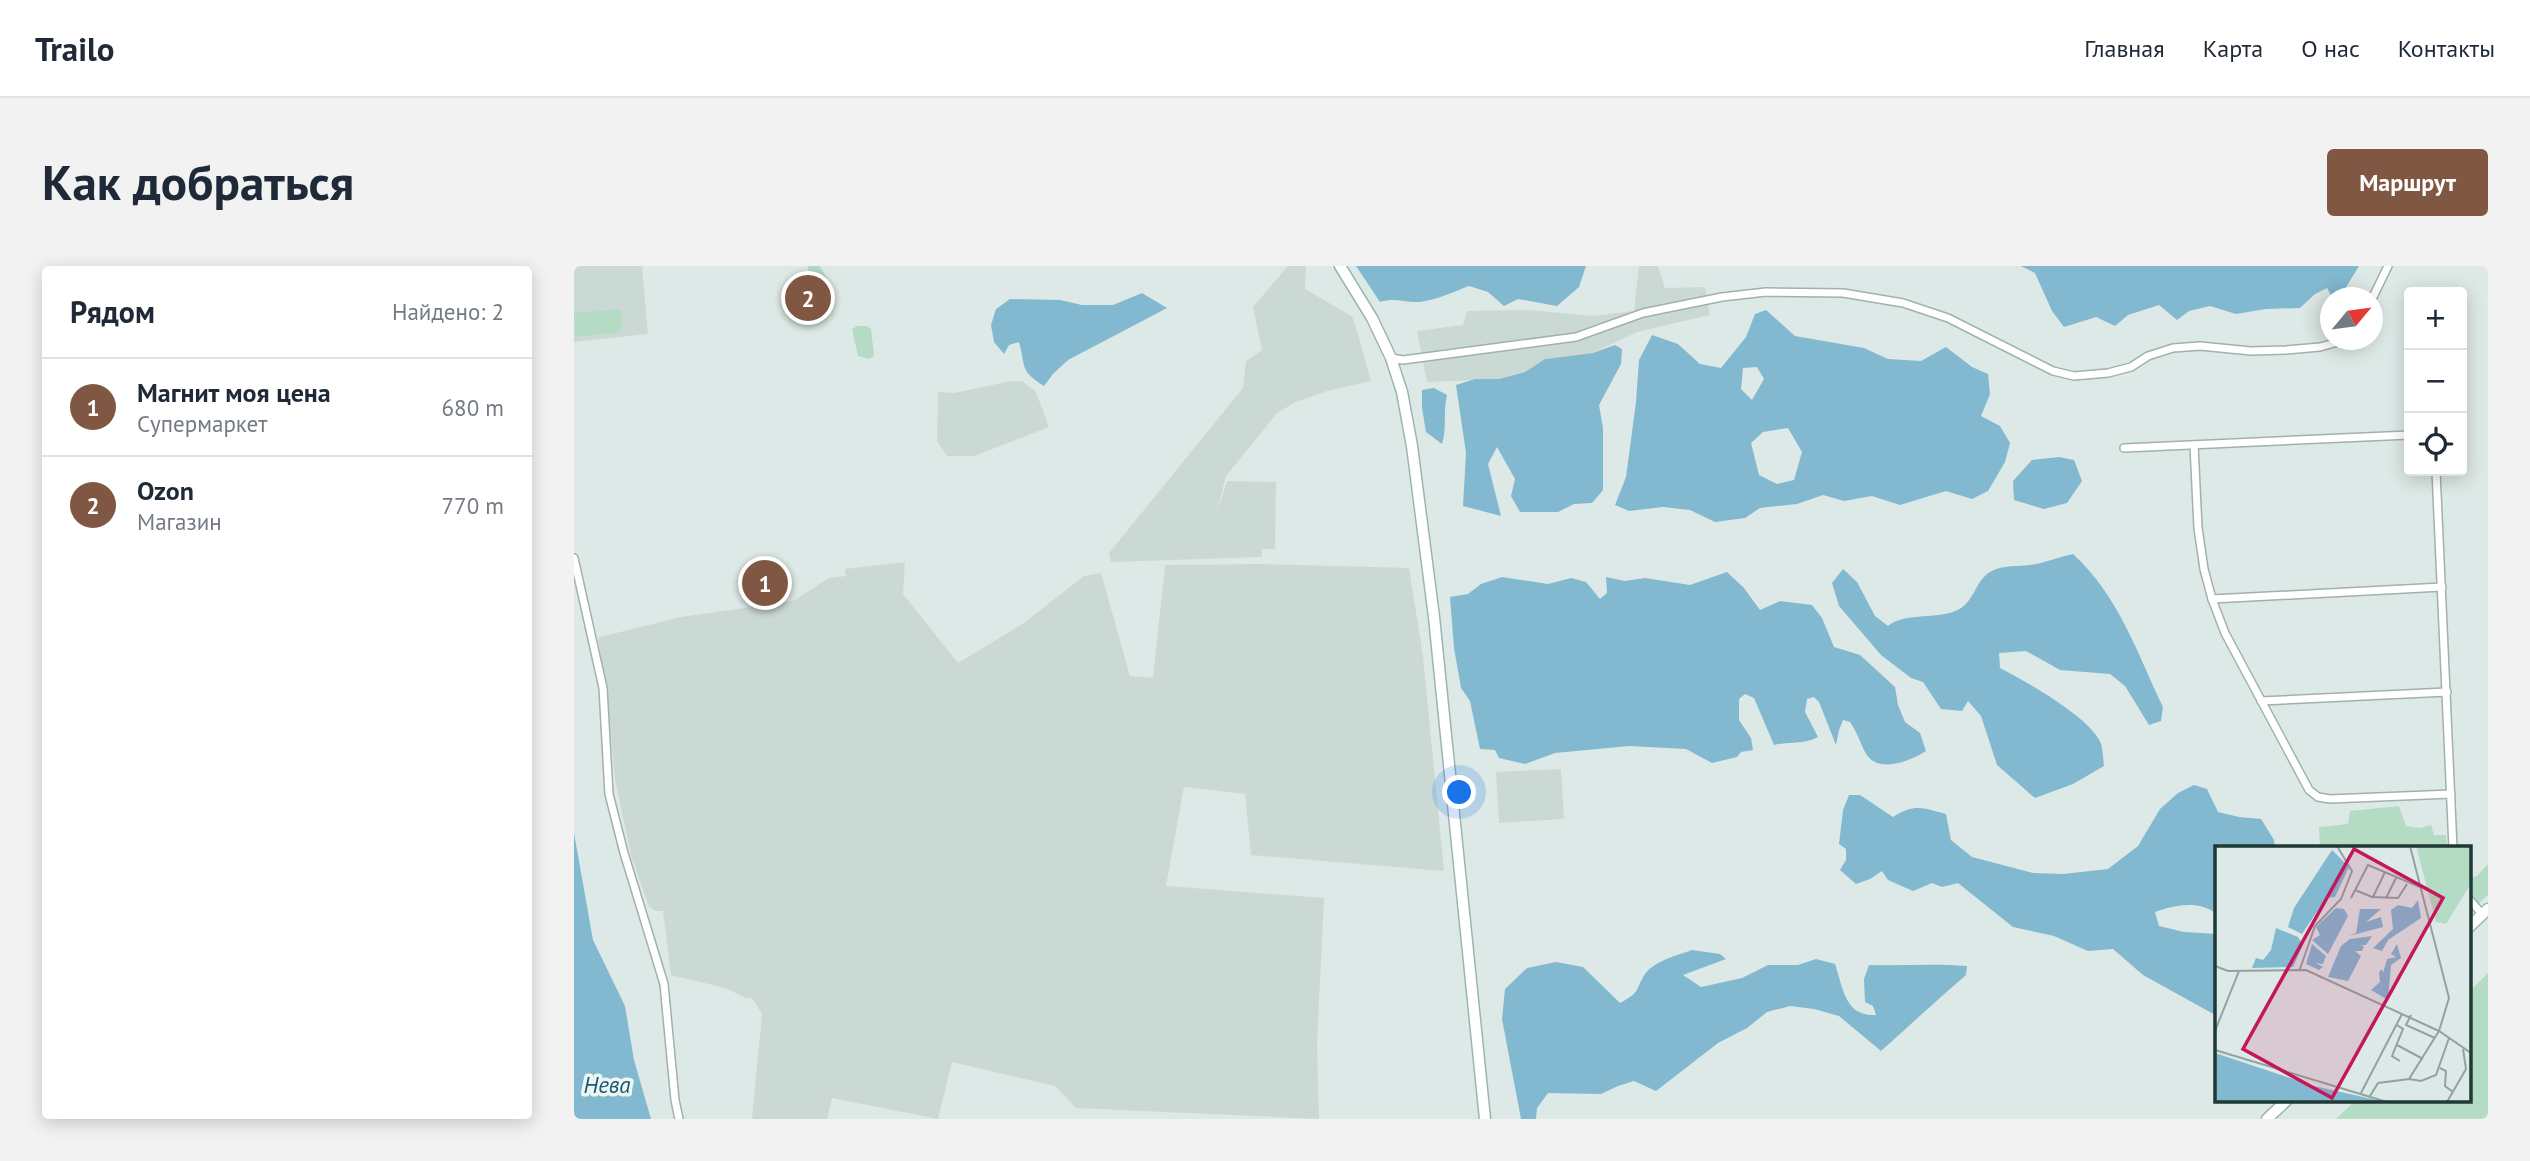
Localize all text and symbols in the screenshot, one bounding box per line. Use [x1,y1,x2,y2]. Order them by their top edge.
text: Trailo [35,27,115,70]
text: Главная [2084,33,2165,64]
text: Карта [2203,33,2263,64]
text: О нас [2301,33,2360,64]
text: Контакты [2398,33,2495,64]
button: Маршрут [2327,149,2488,216]
text: Как добраться [42,150,354,214]
pin: 2 [785,272,831,324]
north arrow [2320,287,2383,350]
map controls [2404,287,2467,476]
button: + [2404,287,2467,350]
text: Рядом [70,292,155,331]
text: Найдено: 2 [392,297,504,326]
button: − [2404,350,2467,413]
text: Магнит моя цена [137,376,331,409]
text: 1 [86,393,100,422]
text: 680 m [442,393,504,422]
text: Супермаркет [137,409,267,438]
button: locate [2404,413,2467,476]
text: Ozon [137,474,194,507]
text: 2 [86,491,100,520]
text: 770 m [442,491,504,520]
text: Магазин [137,507,222,536]
pin: 1 [742,557,788,609]
your location [1442,775,1476,809]
inset map [2215,846,2470,1102]
water label: Нева [583,1070,631,1099]

